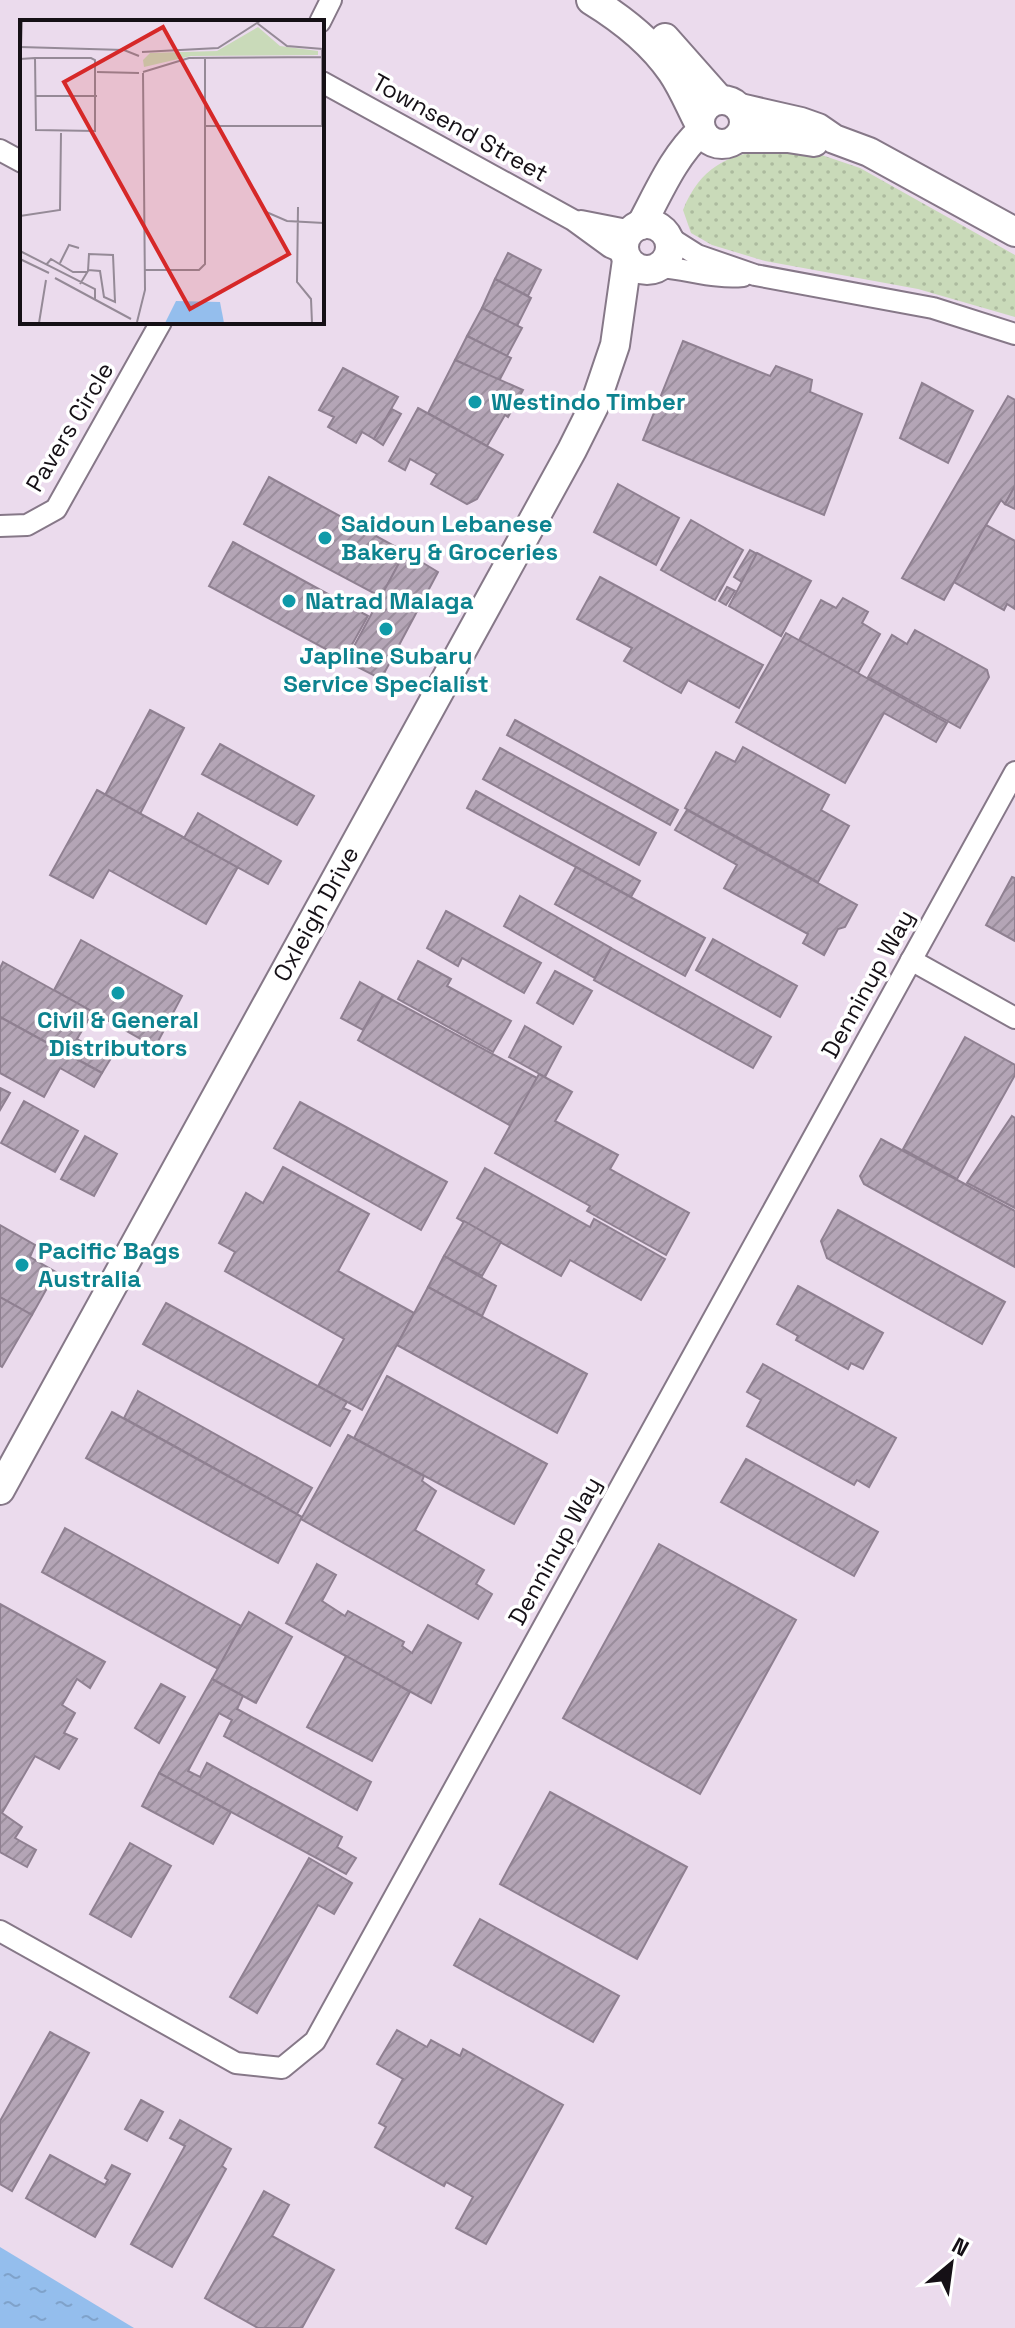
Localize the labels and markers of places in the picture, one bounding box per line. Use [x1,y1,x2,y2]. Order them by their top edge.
place label: Westindo Timber [491,386,685,417]
marker: Westindo Timber [466,393,484,411]
place label: Saidoun Lebanese Bakery & Groceries [341,508,558,567]
marker: Saidoun Lebanese Bakery & Groceries [316,529,334,547]
place label: Natrad Malaga [305,585,474,616]
marker: Natrad Malaga [280,592,298,610]
marker: Japline Subaru Service Specialist [377,620,395,638]
place label: Japline Subaru Service Specialist [283,640,489,699]
marker: Civil & General Distributors [109,984,127,1002]
place label: Civil & General Distributors [37,1004,199,1063]
place label: Pacific Bags Australia [38,1235,180,1294]
marker: Pacific Bags Australia [13,1256,31,1274]

